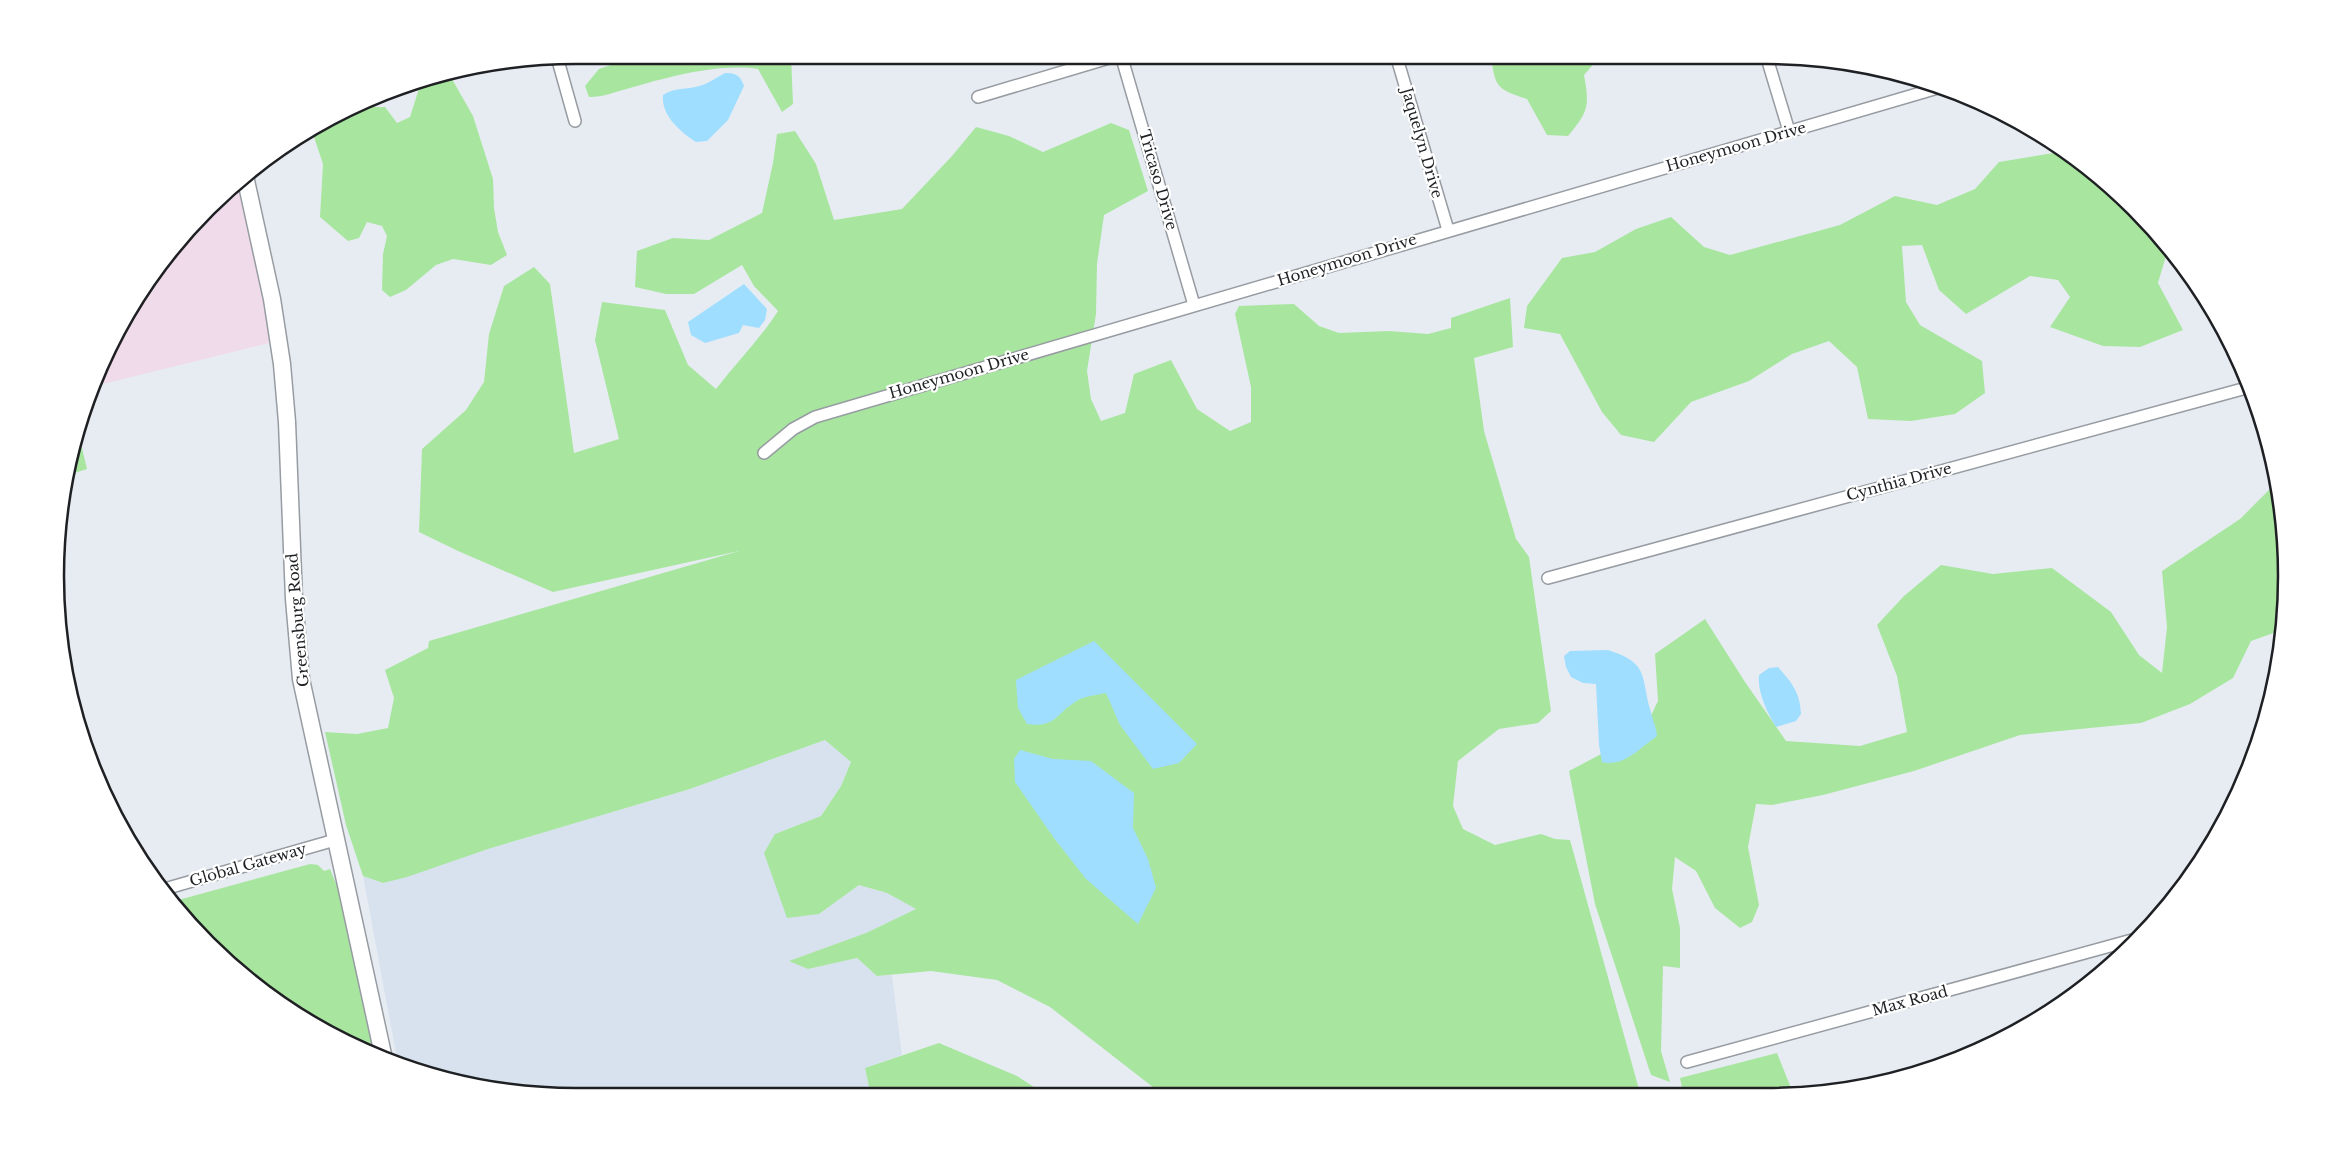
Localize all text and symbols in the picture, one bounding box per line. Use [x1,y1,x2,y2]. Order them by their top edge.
street label: Jaquelyn Drive [1397,84,1447,200]
street label: Honeymoon Drive [1664,117,1808,176]
street label: Tricaso Drive [1135,128,1182,232]
street label: Honeymoon Drive [1275,229,1419,290]
street label: Honeymoon Drive [887,344,1031,403]
street label: Cynthia Drive [1844,458,1954,505]
street label: Greensburg Road [282,552,313,688]
street label: Global Gateway [187,839,309,890]
street label: Max Road [1870,981,1950,1020]

